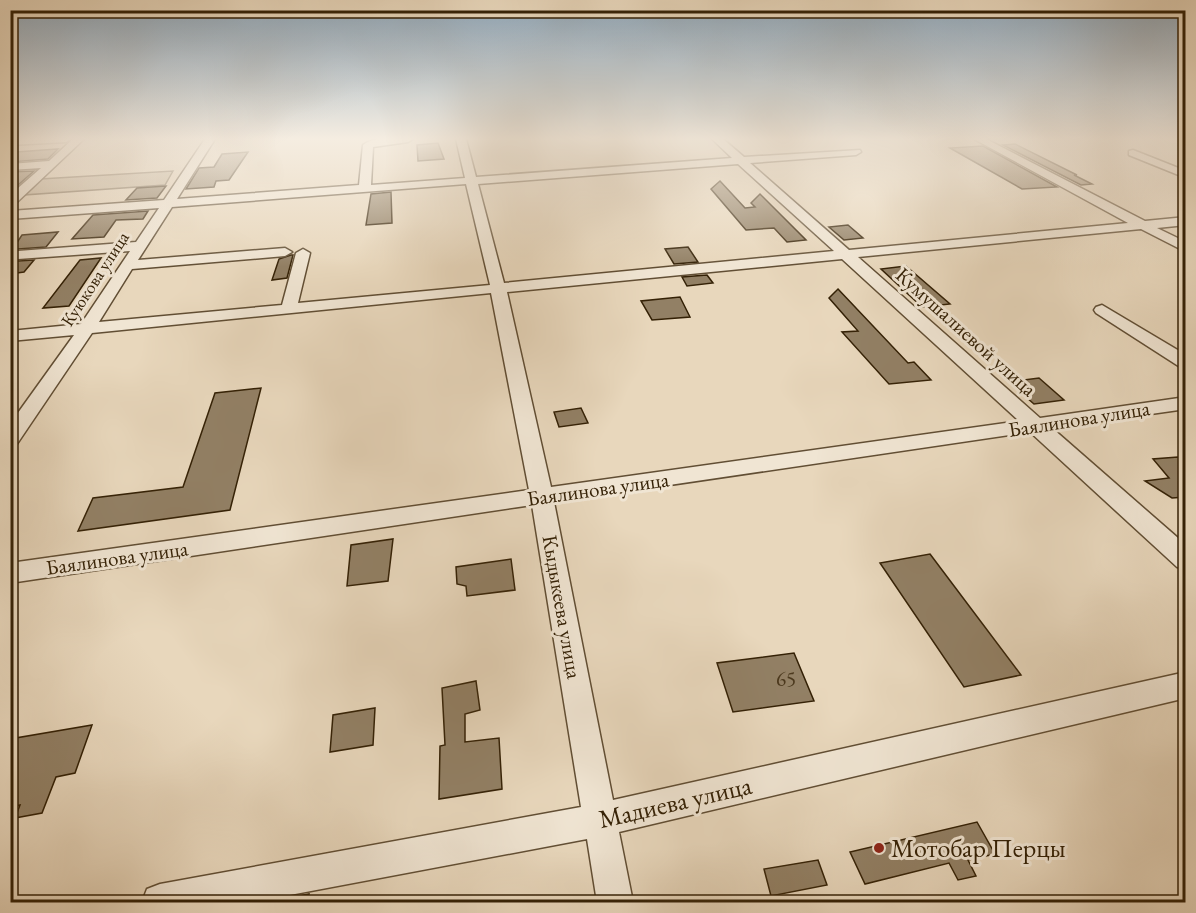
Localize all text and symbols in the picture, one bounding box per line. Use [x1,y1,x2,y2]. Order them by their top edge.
street label: Куюкова улица [55,226,134,331]
street label: Кумушалиевой улица [890,261,1043,402]
street label: Баялинова улица [1006,394,1152,443]
street label: Баялинова улица [525,465,671,512]
street label: Кыдыкеева улица [537,533,589,681]
street label: Баялинова улица [44,534,190,581]
house number: 65 [776,665,796,692]
street label: Мадиева улица [595,768,756,836]
place label: Мотобар Перцы [891,831,1066,865]
marker: Мотобар Перцы [872,841,886,855]

